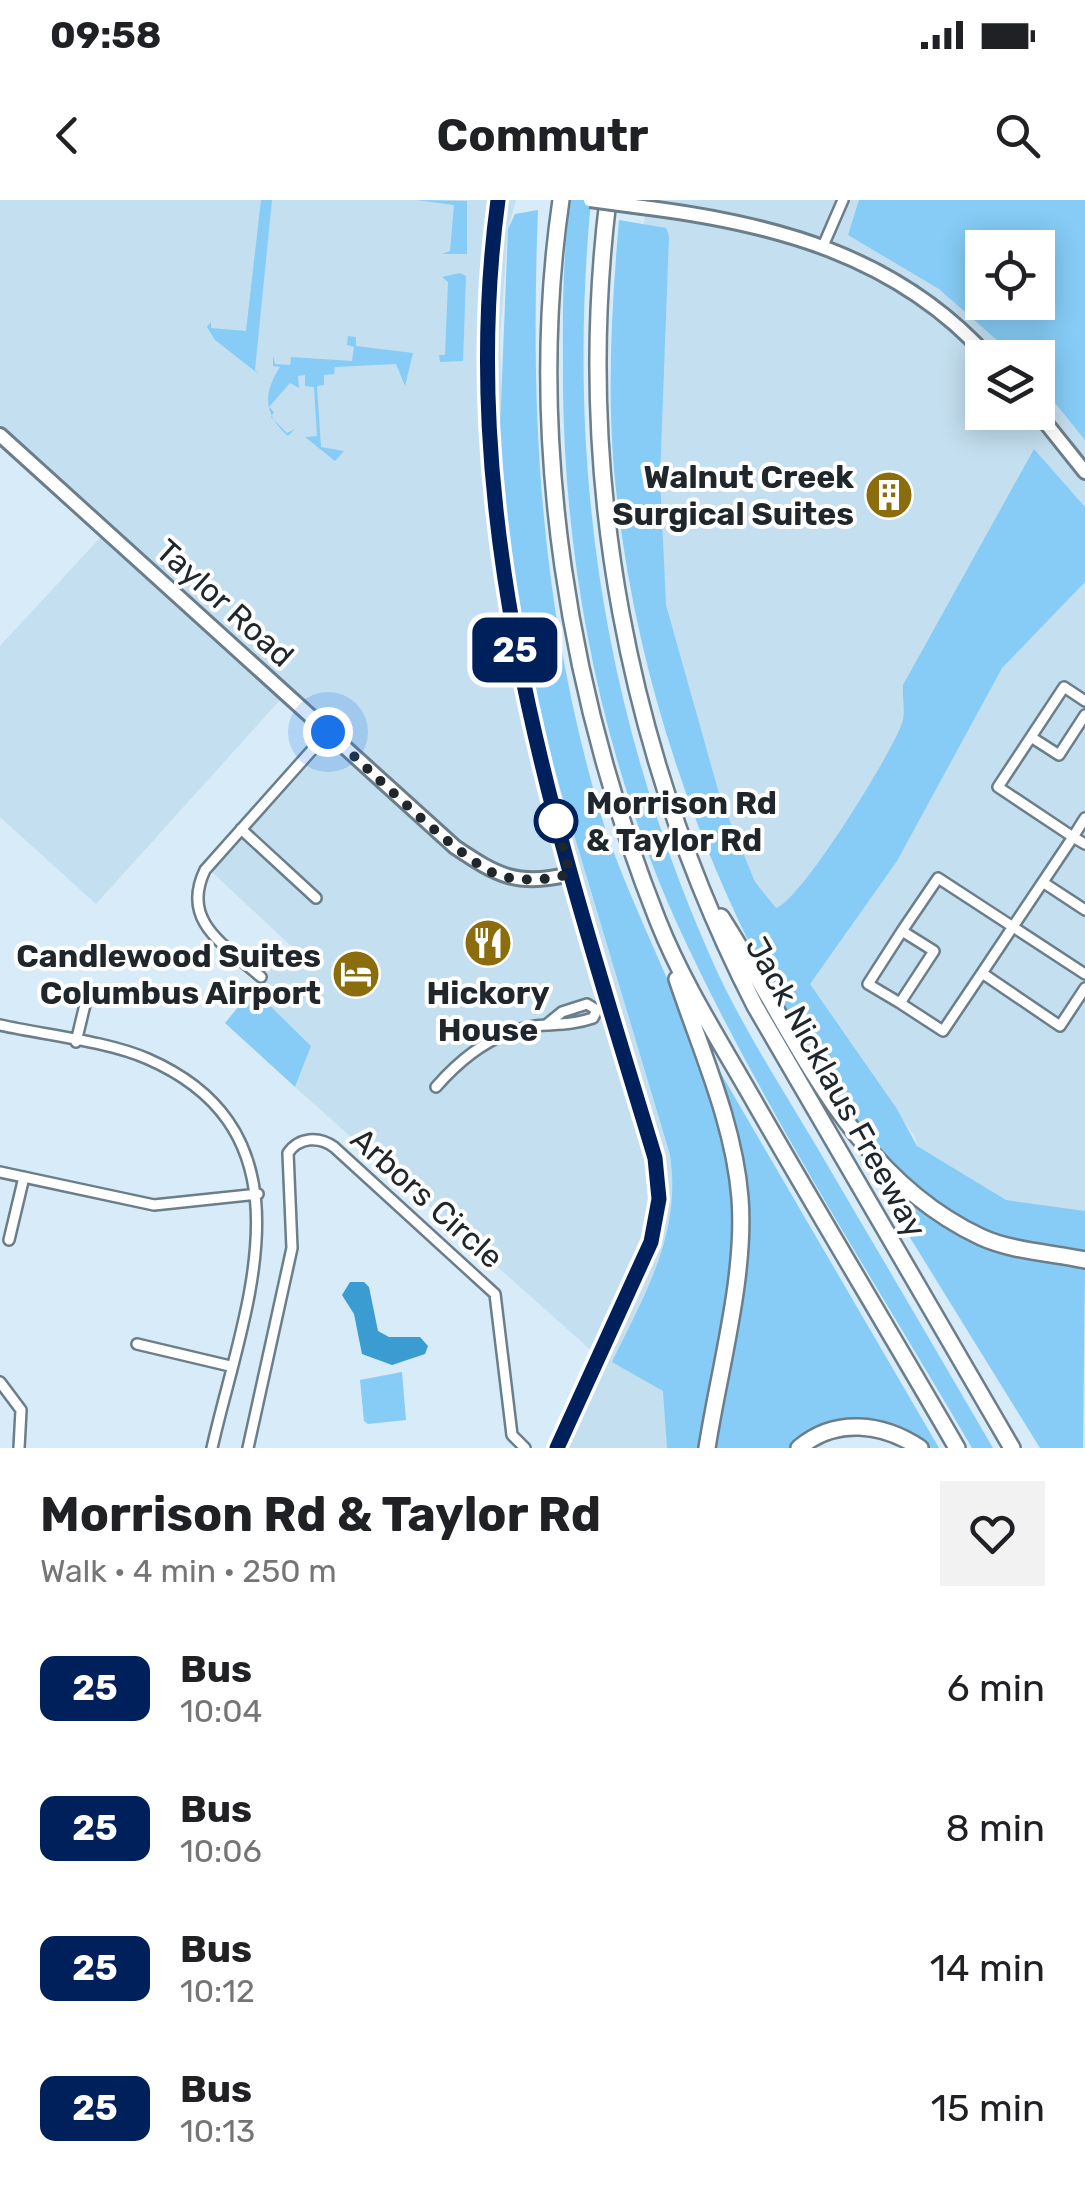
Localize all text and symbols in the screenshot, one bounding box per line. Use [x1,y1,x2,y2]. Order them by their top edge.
text: 09:58 [50,12,162,58]
icon: back [40,108,95,163]
icon: search [990,108,1045,163]
text: Commutr [437,109,648,162]
map controls [965,230,1055,430]
button: locate [965,230,1055,320]
button: layers [965,340,1055,430]
place label: Walnut Creek Surgical Suites [612,458,854,533]
building icon: Walnut Creek Surgical Suites [863,469,915,521]
street label: Taylor Road [148,531,302,675]
line badge: 25 [470,618,560,682]
text: 25 [492,629,538,671]
your location [303,707,353,757]
place label: Morrison Rd & Taylor Rd [586,784,777,859]
marker: Morrison Rd & Taylor Rd [535,800,577,842]
restaurant icon: Hickory House [462,917,514,969]
street label: Jack Nicklaus Freeway [737,930,935,1244]
place label: Candlewood Suites Columbus Airport [16,937,321,1012]
hotel icon: Candlewood Suites Columbus Airport [330,948,382,1000]
place label: Hickory House [426,974,550,1049]
street label: Arbors Circle [343,1120,511,1276]
button: heart [940,1481,1045,1586]
text: Morrison Rd & Taylor Rd [40,1486,601,1543]
text: Walk · 4 min · 250 m [40,1552,337,1590]
text: Bus [180,1646,252,1692]
text: 6 min [947,1665,1045,1711]
text: 25 [72,1667,118,1709]
text: 10:04 [180,1692,262,1730]
text: Bus [180,1786,252,1832]
text: 8 min [946,1805,1045,1851]
text: 25 [72,1807,118,1849]
text: 10:06 [180,1832,262,1870]
text: Bus [180,1926,252,1972]
text: 14 min [930,1945,1045,1991]
text: 25 [72,1947,118,1989]
text: 10:12 [180,1972,255,2010]
text: Bus [180,2066,252,2112]
text: 15 min [931,2085,1045,2131]
text: 25 [72,2087,118,2129]
text: 10:13 [180,2112,255,2150]

